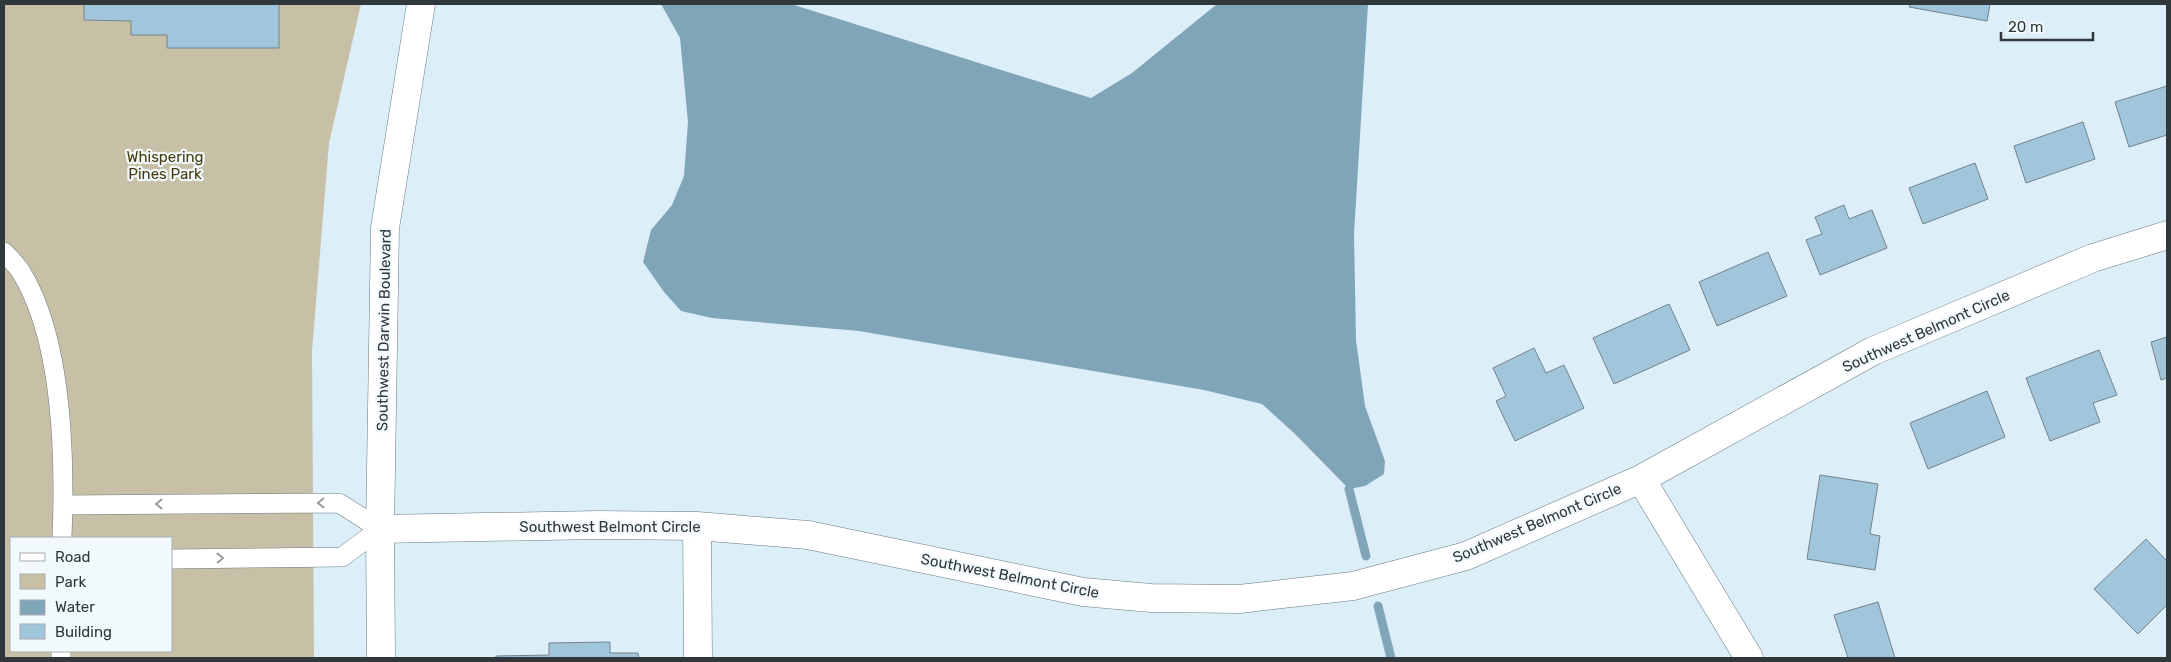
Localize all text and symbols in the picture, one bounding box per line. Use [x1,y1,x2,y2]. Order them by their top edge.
scale bar [2001,10,2094,42]
text: 20 m [2008,18,2043,36]
park label: Whispering Pines Park [126,148,204,183]
street label: Southwest Darwin Boulevard [373,229,395,431]
street label: Southwest Belmont Circle [1840,286,2012,376]
street label: Southwest Belmont Circle [1450,479,1624,567]
one-way arrow [317,498,325,508]
one-way arrow [155,499,162,509]
street label: Southwest Belmont Circle [519,518,701,536]
legend [10,537,172,652]
text: Road [55,548,91,566]
street label: Southwest Belmont Circle [919,550,1101,602]
one-way arrow [216,553,224,563]
text: Park [55,573,86,591]
text: Water [55,598,95,616]
text: Building [55,623,112,641]

